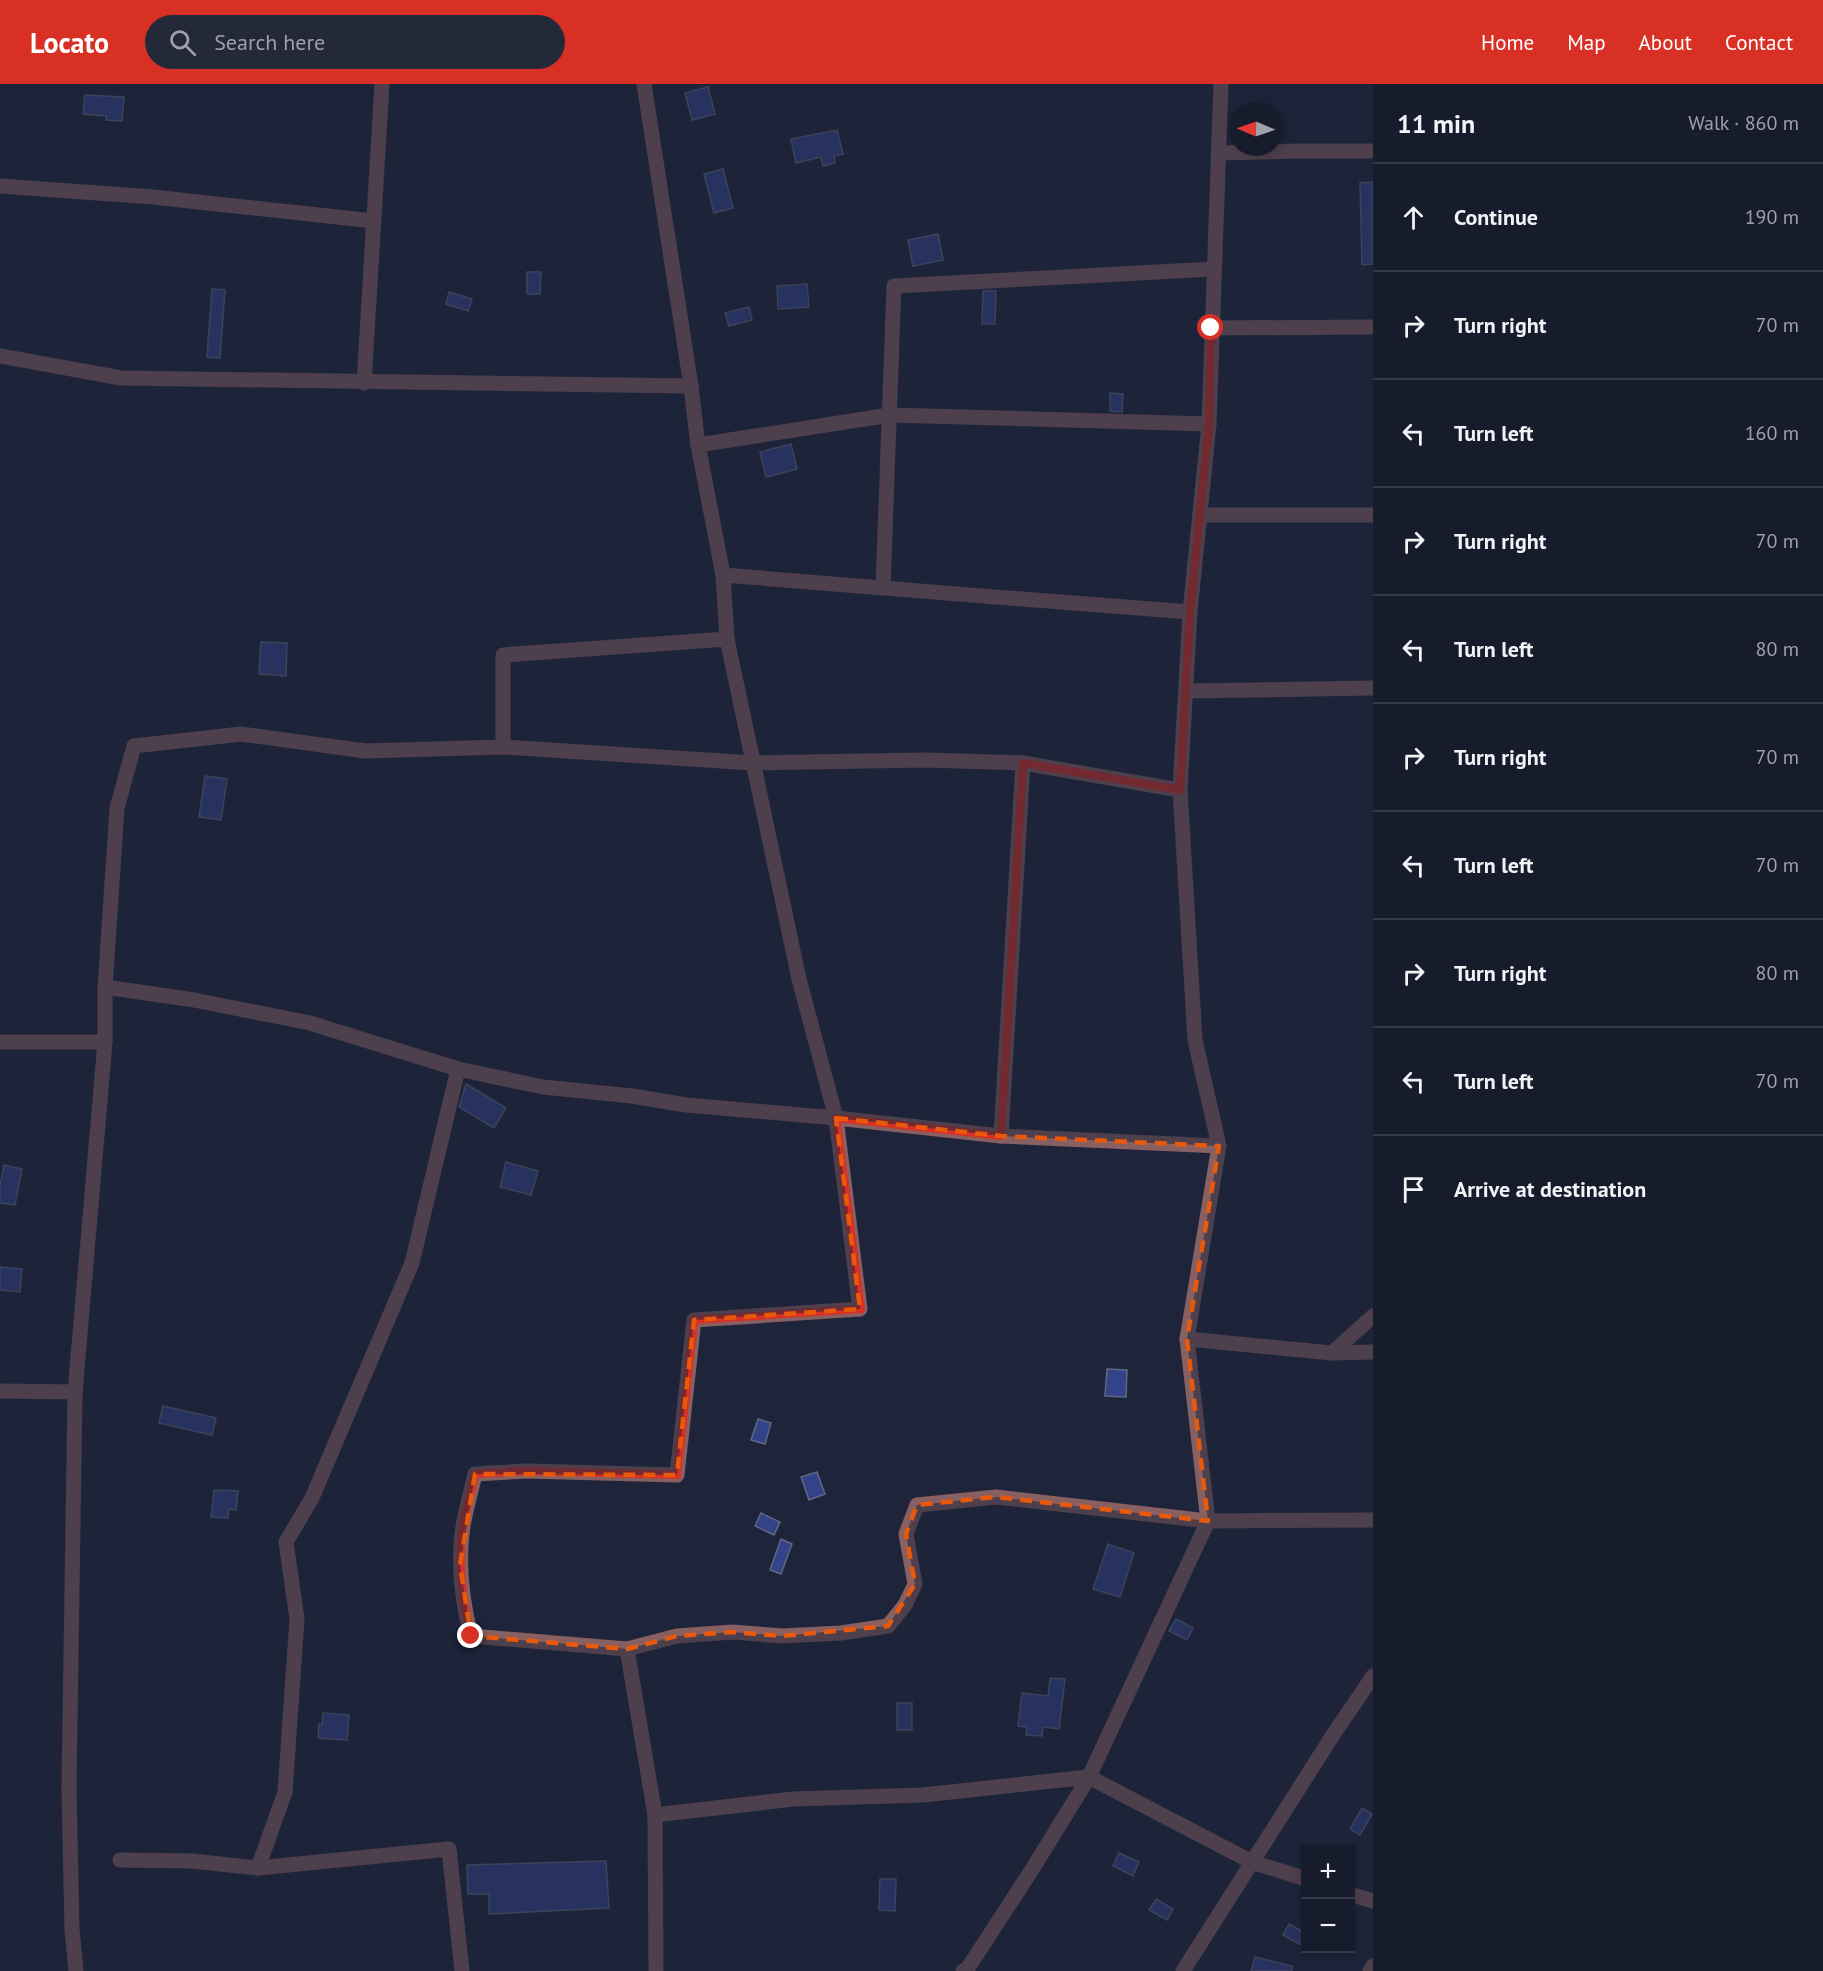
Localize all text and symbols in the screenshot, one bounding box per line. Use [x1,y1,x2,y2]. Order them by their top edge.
search box [145,15,565,69]
text: Locato [30,24,109,61]
icon: search [166,26,199,59]
text: Search here [214,28,325,56]
text: Home [1481,29,1534,56]
text: Map [1567,29,1606,56]
text: About [1639,29,1692,56]
text: Contact [1725,29,1793,56]
north arrow [1229,102,1283,156]
text: 11 min [1397,107,1475,140]
text: Walk · 860 m [1688,110,1799,136]
icon: ahead [1397,201,1430,234]
text: Continue [1454,203,1538,231]
text: 190 m [1745,204,1799,230]
icon: right [1397,309,1430,342]
text: Turn right [1454,311,1546,339]
text: 70 m [1756,312,1799,338]
route start [1197,314,1223,340]
icon: left [1397,417,1430,450]
text: Turn left [1454,419,1534,447]
text: 160 m [1745,420,1799,446]
icon: right [1397,525,1430,558]
text: Turn right [1454,527,1546,555]
text: 70 m [1756,528,1799,554]
icon: left [1397,633,1430,666]
text: Turn left [1454,635,1534,663]
text: 80 m [1756,636,1799,662]
icon: right [1397,741,1430,774]
text: Turn right [1454,743,1546,771]
text: 70 m [1756,744,1799,770]
icon: left [1397,849,1430,882]
text: Turn left [1454,851,1534,879]
text: 70 m [1756,852,1799,878]
icon: right [1397,957,1430,990]
text: Turn right [1454,959,1546,987]
text: 80 m [1756,960,1799,986]
icon: left [1397,1065,1430,1098]
text: Turn left [1454,1067,1534,1095]
text: 70 m [1756,1068,1799,1094]
icon: arrive [1397,1173,1430,1206]
text: Arrive at destination [1454,1175,1646,1203]
route end [457,1622,483,1648]
map controls [1301,1845,1355,1953]
button: + [1301,1845,1355,1899]
button: − [1301,1899,1355,1953]

